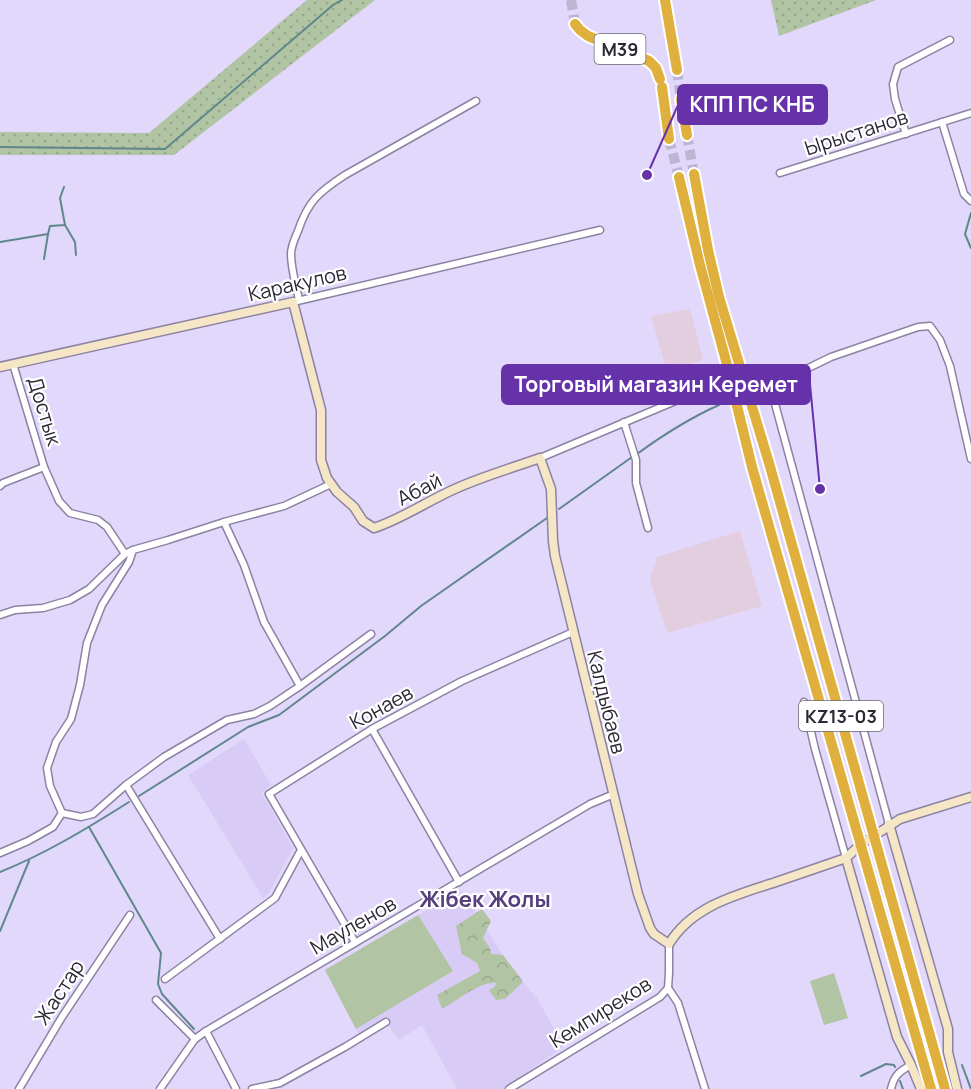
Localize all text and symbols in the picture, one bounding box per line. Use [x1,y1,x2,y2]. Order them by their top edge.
road number: M39 [594,34,646,64]
callout: КПП ПС КНБ [678,85,827,124]
text: КПП ПС КНБ [689,90,815,118]
street label: Ырыстанов [801,103,911,161]
street label: Каракулов [245,259,349,307]
callout: Торговый магазин Керемет [502,365,810,404]
text: Торговый магазин Керемет [514,370,798,398]
street label: Достык [22,373,69,450]
street label: Абай [392,466,446,512]
street label: Калдыбаев [581,648,633,757]
street label: Конаев [345,679,418,735]
road number: KZ13-03 [799,701,883,731]
district label: Жібек Жолы [419,884,551,914]
street label: Мауленов [305,889,401,960]
street label: Жастар [28,954,90,1030]
street label: Кемпиреков [544,970,656,1054]

